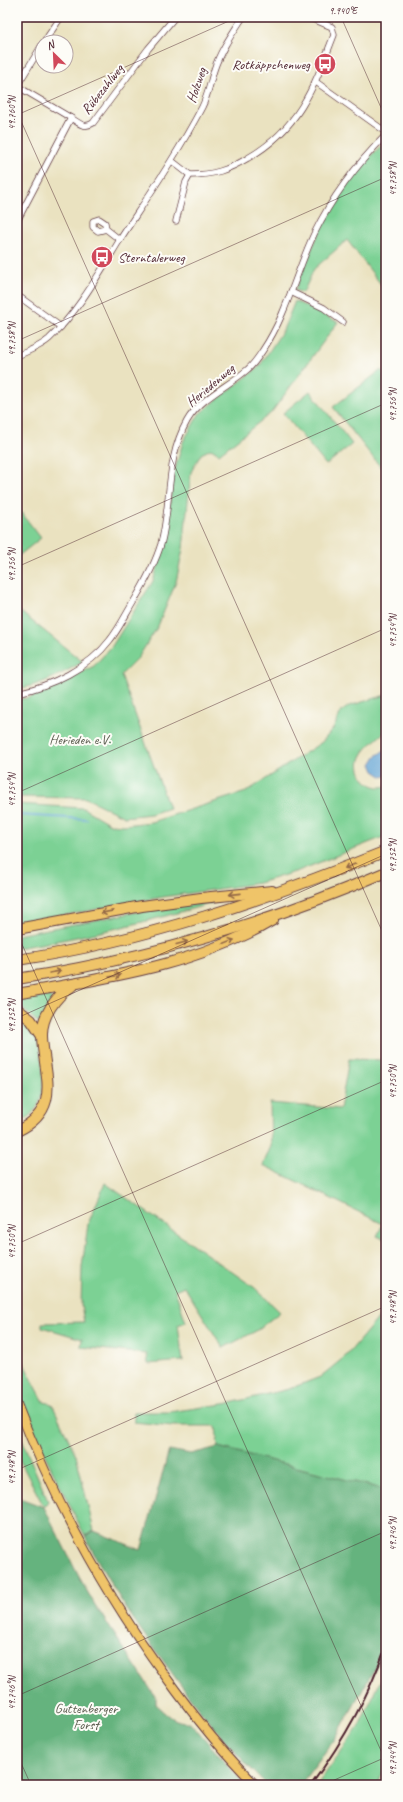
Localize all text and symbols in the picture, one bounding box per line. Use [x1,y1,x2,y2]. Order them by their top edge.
text: 9.940°E [329,4,359,17]
north arrow [34,34,74,74]
text: N [44,36,58,53]
bus stop icon: Rotkäppchenweg [312,51,338,77]
place label: Rotkäppchenweg [232,56,311,73]
street label: Rübezahlweg [78,60,128,118]
street label: Holzweg [183,64,211,105]
text: 49.760°N [5,94,18,130]
text: 49.758°N [386,160,399,196]
bus stop icon: Sterntalerweg [89,244,115,270]
place label: Sterntalerweg [118,249,186,266]
text: 49.758°N [5,320,18,356]
street label: Heriedenweg [183,360,239,410]
text: 49.756°N [386,386,399,422]
text: 49.756°N [5,546,18,582]
text: 49.754°N [386,612,399,648]
park label: Herieden e.V. [49,731,111,748]
text: 49.754°N [5,771,18,807]
text: 49.752°N [386,837,399,873]
one-way arrow [344,863,356,870]
one-way arrow [229,891,242,898]
one-way arrow [101,909,114,917]
one-way arrow [222,938,234,945]
one-way arrow [175,939,188,947]
one-way arrow [49,968,62,976]
one-way arrow [108,972,121,980]
text: 49.752°N [5,997,18,1033]
text: 49.750°N [386,1063,399,1099]
text: 49.750°N [5,1223,18,1259]
text: 49.748°N [386,1289,399,1325]
text: 49.748°N [5,1449,18,1485]
text: 49.746°N [386,1515,399,1551]
text: 49.746°N [5,1674,18,1710]
park label: Guttenberger Forst [55,1700,119,1733]
text: 49.744°N [386,1740,399,1776]

